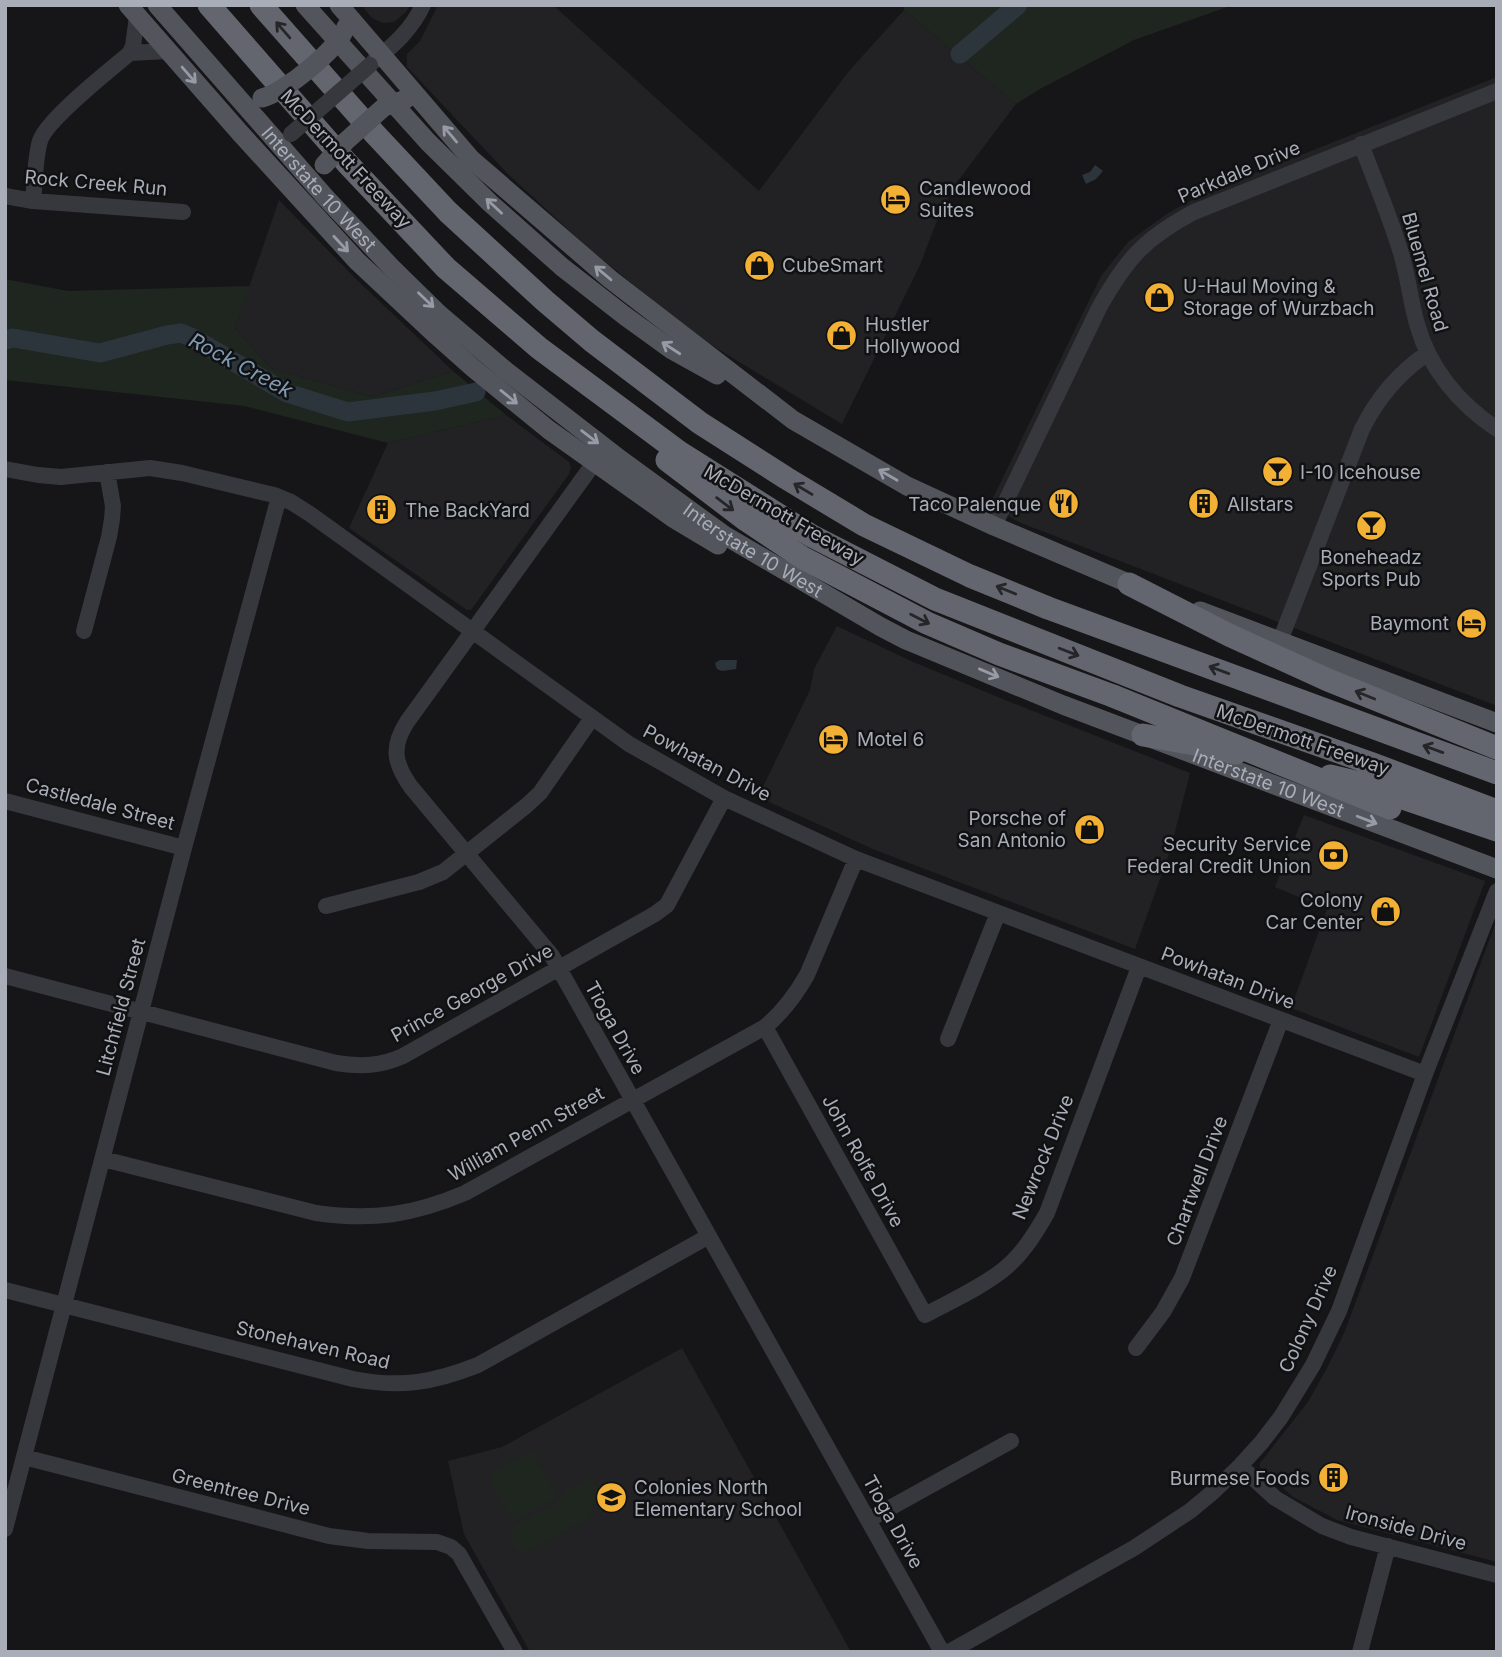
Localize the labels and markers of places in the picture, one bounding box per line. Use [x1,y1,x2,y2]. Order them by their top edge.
place label: Candlewood Suites [919,177,1031,222]
hotel icon: Candlewood Suites [879,182,913,216]
shop icon: CubeSmart [742,248,776,282]
place label: CubeSmart [782,254,883,277]
place label: U-Haul Moving & Storage of Wurzbach [1183,275,1374,320]
shop icon: U-Haul Moving & Storage of Wurzbach [1143,280,1177,314]
place label: Hustler Hollywood [865,313,960,358]
shop icon: Hustler Hollywood [825,318,859,352]
bar icon: I-10 Icehouse [1260,455,1294,489]
place label: I-10 Icehouse [1300,461,1421,484]
restaurant icon: Taco Palenque [1047,487,1081,521]
building icon: Allstars [1187,487,1221,521]
building icon: The BackYard [365,493,399,527]
place label: Taco Palenque [908,493,1041,516]
place label: Allstars [1227,493,1294,516]
place label: The BackYard [405,499,530,522]
bar icon: Boneheadz Sports Pub [1354,509,1388,543]
place label: Boneheadz Sports Pub [1320,546,1422,591]
hotel icon: Baymont [1455,606,1489,640]
place label: Baymont [1370,612,1449,635]
hotel icon: Motel 6 [817,722,851,756]
place label: Motel 6 [857,728,924,751]
place label: Porsche of San Antonio [958,807,1066,852]
shop icon: Porsche of San Antonio [1072,812,1106,846]
place label: Security Service Federal Credit Union [1127,833,1311,878]
bank icon: Security Service Federal Credit Union [1317,838,1351,872]
place label: Colony Car Center [1266,889,1363,934]
shop icon: Colony Car Center [1369,894,1403,928]
building icon: Burmese Foods [1316,1461,1350,1495]
place label: Burmese Foods [1170,1467,1310,1490]
place label: Colonies North Elementary School [634,1476,802,1521]
school or university icon: Colonies North Elementary School [594,1481,628,1515]

